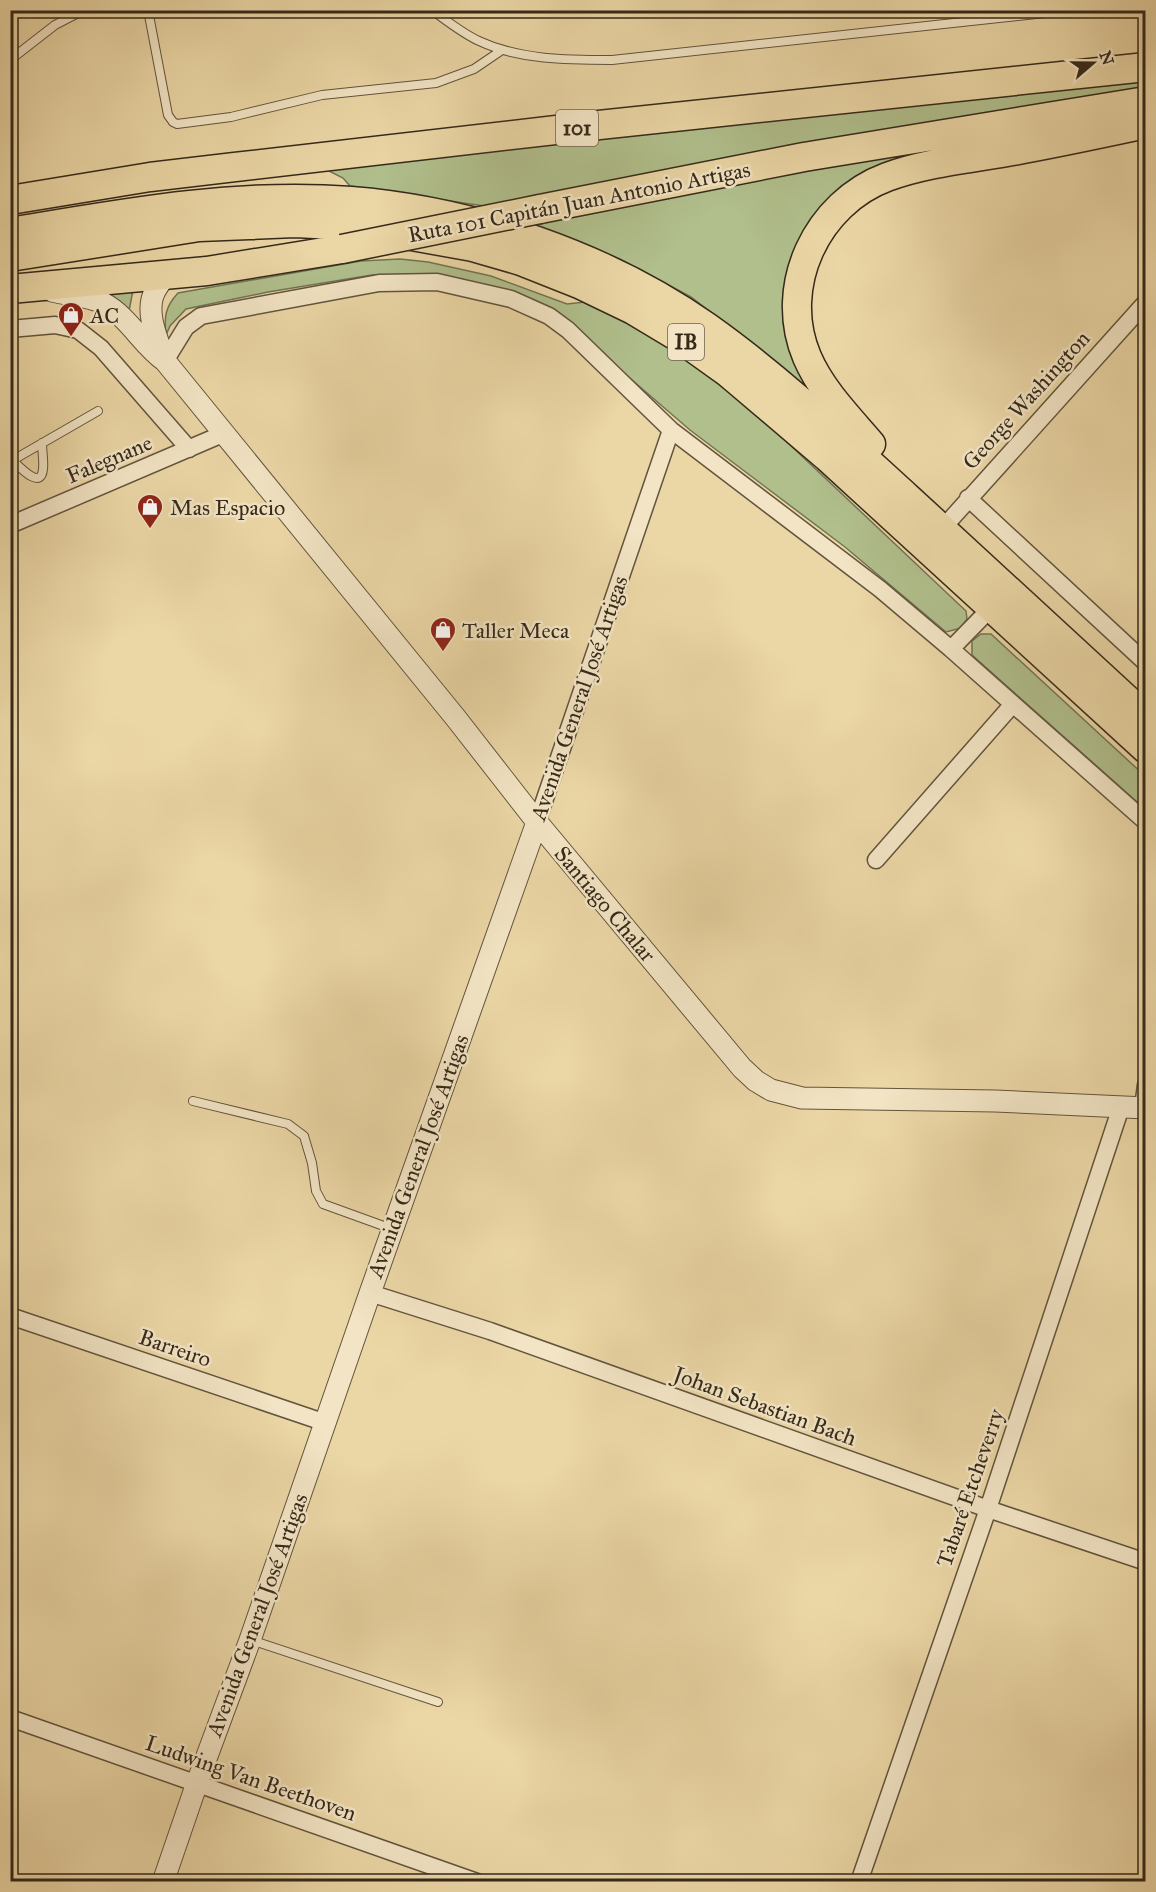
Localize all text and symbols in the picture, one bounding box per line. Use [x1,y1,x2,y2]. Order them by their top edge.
north arrow [1063,33,1123,93]
text: N [1095,48,1118,68]
road number: 101 [556,110,598,146]
street label: Ruta 101 Capitán Juan Antonio Artigas [405,156,753,248]
shop icon: AC [56,300,86,338]
place label: AC [89,302,119,329]
road number: IB [668,324,704,360]
street label: George Washington [957,325,1095,475]
street label: Falegnane [62,429,156,489]
shop icon: Mas Espacio [135,492,165,530]
place label: Mas Espacio [170,494,285,521]
street label: Avenida General José Artigas [524,572,634,825]
shop icon: Taller Meca [428,615,458,653]
place label: Taller Meca [462,617,570,644]
street label: Santiago Chalar [549,840,662,968]
street label: Avenida General José Artigas [361,1031,475,1282]
street label: Barreiro [135,1323,215,1373]
street label: Johan Sebastian Bach [668,1360,860,1452]
street label: Tabaré Etcheverry [930,1405,1010,1571]
street label: Avenida General José Artigas [200,1490,314,1741]
street label: Ludwing Van Beethoven [142,1729,360,1827]

